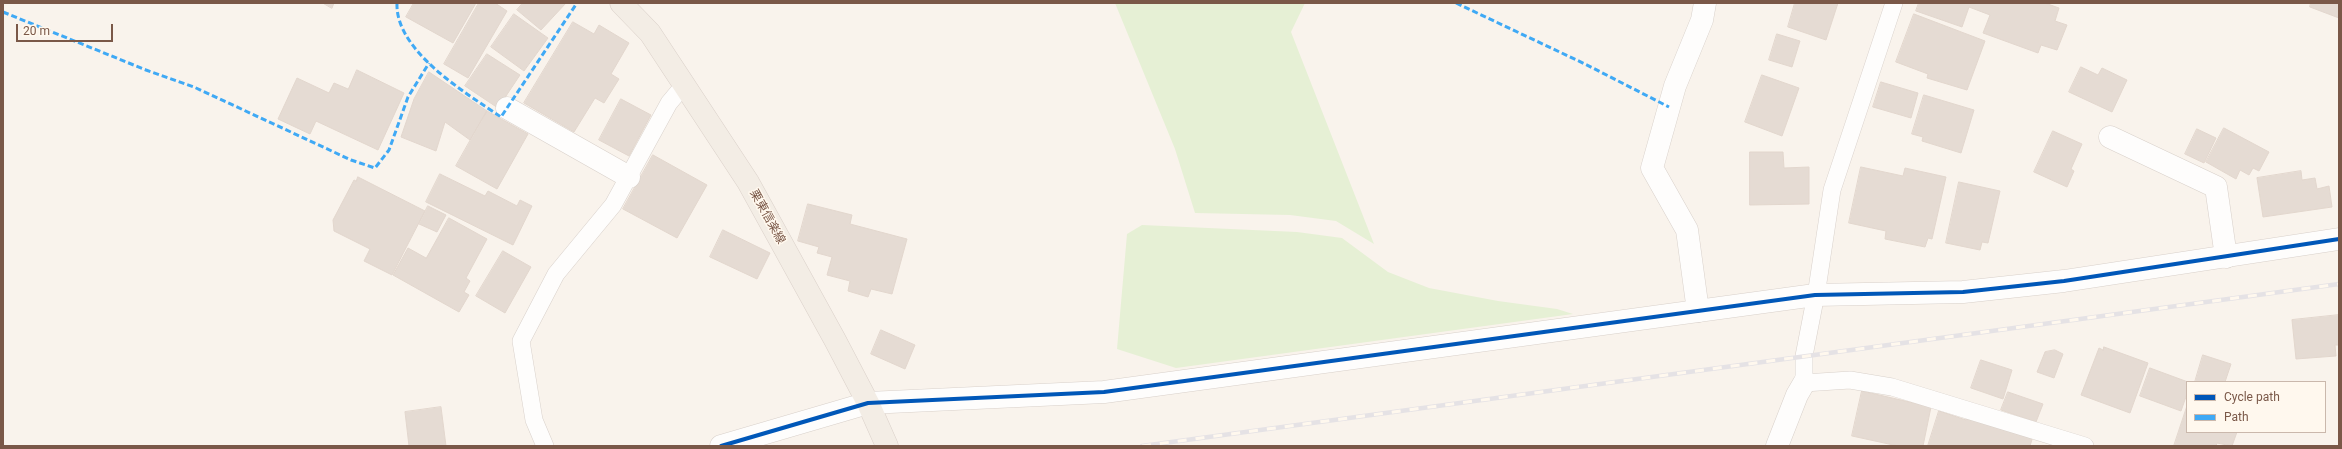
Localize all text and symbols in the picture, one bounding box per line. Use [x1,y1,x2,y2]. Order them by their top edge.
scale bar [18,16,115,42]
text: 20 m [23,24,50,38]
street label: 栗東信楽線 [746,187,788,247]
legend [2186,381,2326,433]
text: Cycle path [2224,390,2280,404]
text: Path [2224,410,2249,424]

